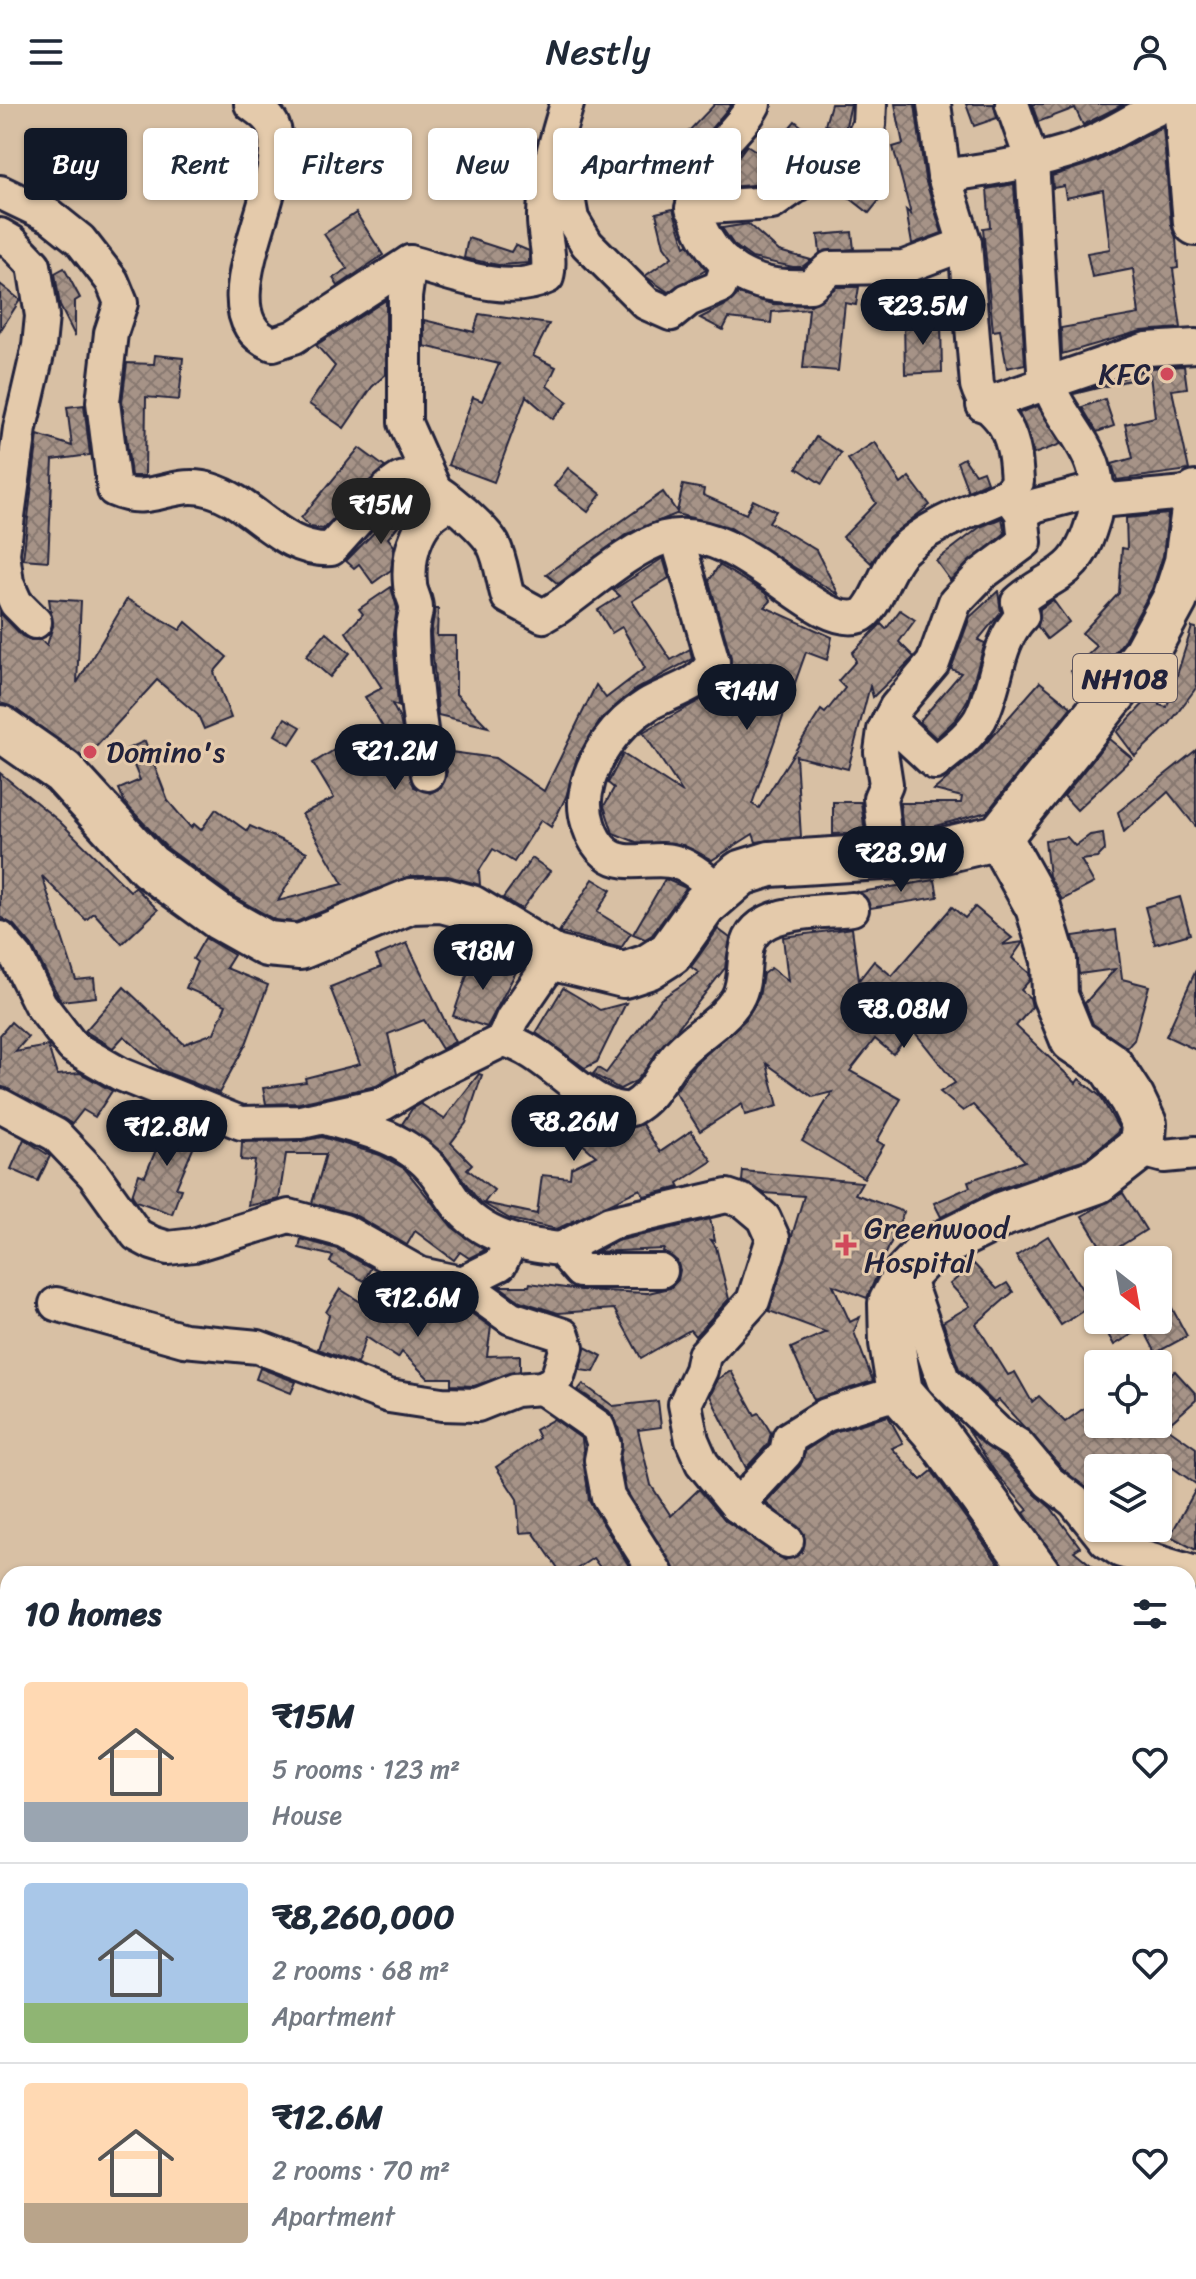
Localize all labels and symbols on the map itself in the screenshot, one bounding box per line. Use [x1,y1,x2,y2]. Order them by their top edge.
pin: ₹23.5M [858,279,988,347]
place label: KFC [1098,347,1151,401]
marker: KFC [1158,365,1176,383]
pin: ₹15M [334,478,428,546]
road number: NH108 [1073,654,1177,702]
pin: ₹14M [700,664,794,732]
pin: ₹21.2M [330,724,460,792]
place label: Domino's [106,725,226,779]
marker: Domino's [81,743,99,761]
pin: ₹28.9M [836,826,966,894]
pin: ₹18M [436,924,530,992]
pin: ₹8.08M [839,982,969,1050]
pin: ₹8.26M [509,1095,639,1163]
pin: ₹12.8M [102,1100,232,1168]
place label: Greenwood Hospital [864,1201,1011,1289]
marker: Greenwood Hospital [835,1234,857,1256]
north arrow [1084,1246,1172,1334]
pin: ₹12.6M [353,1271,483,1339]

